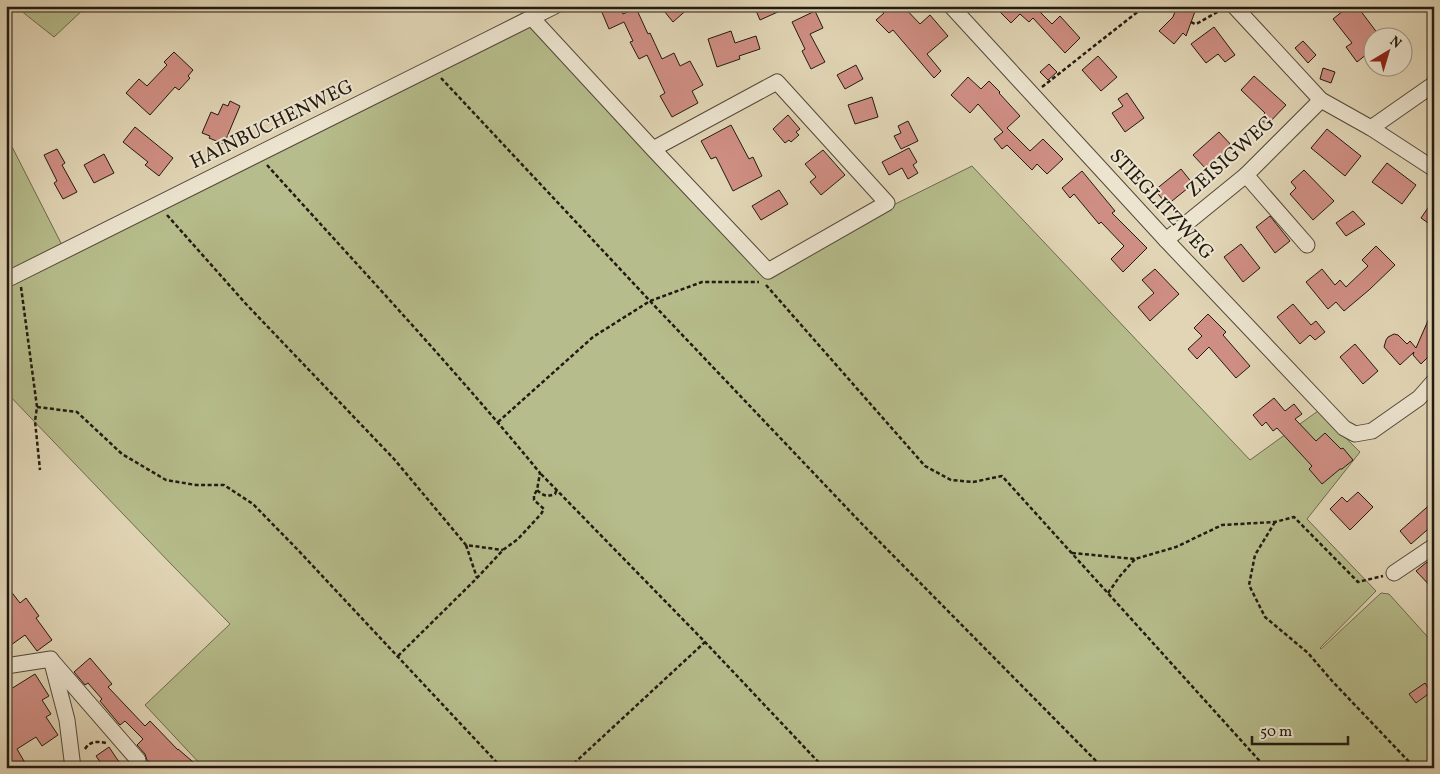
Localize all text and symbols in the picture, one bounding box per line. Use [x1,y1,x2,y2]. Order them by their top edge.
north arrow [1362,28,1412,78]
text: N [1385,32,1405,54]
street label: HAINBUCHENWEG [186,73,358,177]
street label: ZEISIGWEG [1181,110,1281,204]
street label: STIEGLITZWEG [1102,143,1220,267]
scale bar [1252,714,1349,746]
text: 50 m [1260,722,1292,743]

